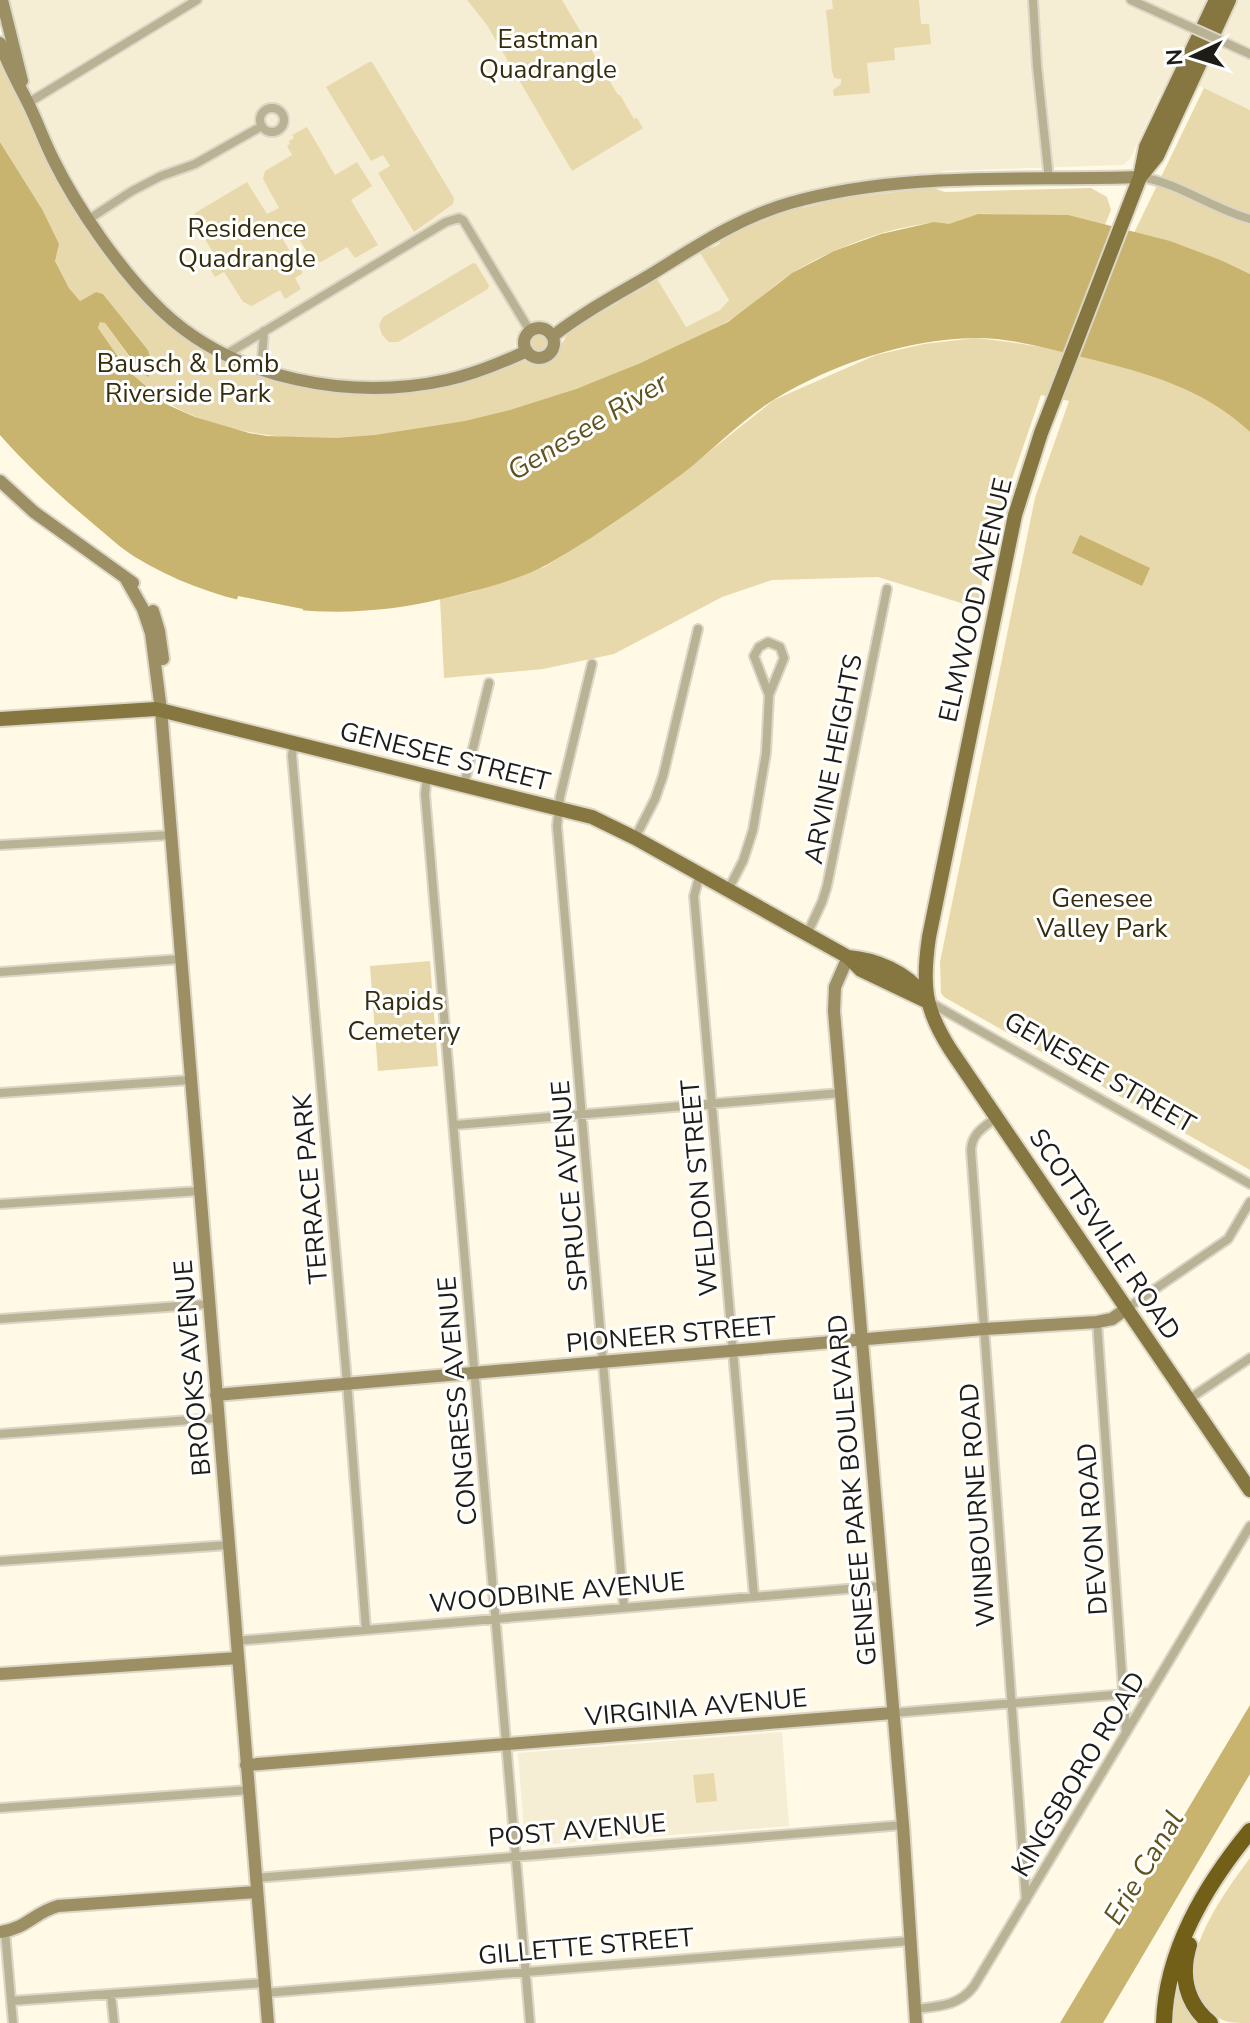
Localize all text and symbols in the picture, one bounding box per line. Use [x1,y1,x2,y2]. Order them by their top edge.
north arrow [1154,16,1234,96]
park label: Eastman Quadrangle [479,22,617,87]
text: N [1160,48,1191,67]
park label: Residence Quadrangle [178,211,316,276]
park label: Bausch & Lomb Riverside Park [97,346,279,411]
water label: Genesee River [500,363,676,490]
street label: ELMWOOD AVENUE [930,475,1021,726]
street label: ARVINE HEIGHTS [796,651,871,867]
street label: GENESEE STREET [336,713,554,800]
park label: Genesee Valley Park [1035,881,1169,946]
park label: Rapids Cemetery [348,984,461,1049]
street label: GENESEE STREET [998,1003,1202,1142]
street label: WELDON STREET [673,1078,726,1298]
street label: SPRUCE AVENUE [543,1079,596,1293]
street label: TERRACE PARK [285,1092,336,1285]
street label: SCOTTSVILLE ROAD [1021,1122,1188,1347]
street label: BROOKS AVENUE [166,1258,219,1478]
street label: CONGRESS AVENUE [429,1275,486,1527]
street label: PIONEER STREET [564,1308,778,1361]
street label: GENESEE PARK BOULEVARD [820,1313,885,1667]
street label: WINBOURNE ROAD [952,1382,1003,1628]
street label: DEVON ROAD [1069,1442,1116,1616]
street label: WOODBINE AVENUE [428,1564,686,1621]
street label: KINGSBORO ROAD [1003,1665,1154,1883]
street label: VIRGINIA AVENUE [583,1680,809,1735]
water label: Erie Canal [1095,1803,1193,1932]
street label: POST AVENUE [487,1805,667,1856]
street label: GILLETTE STREET [477,1920,696,1973]

